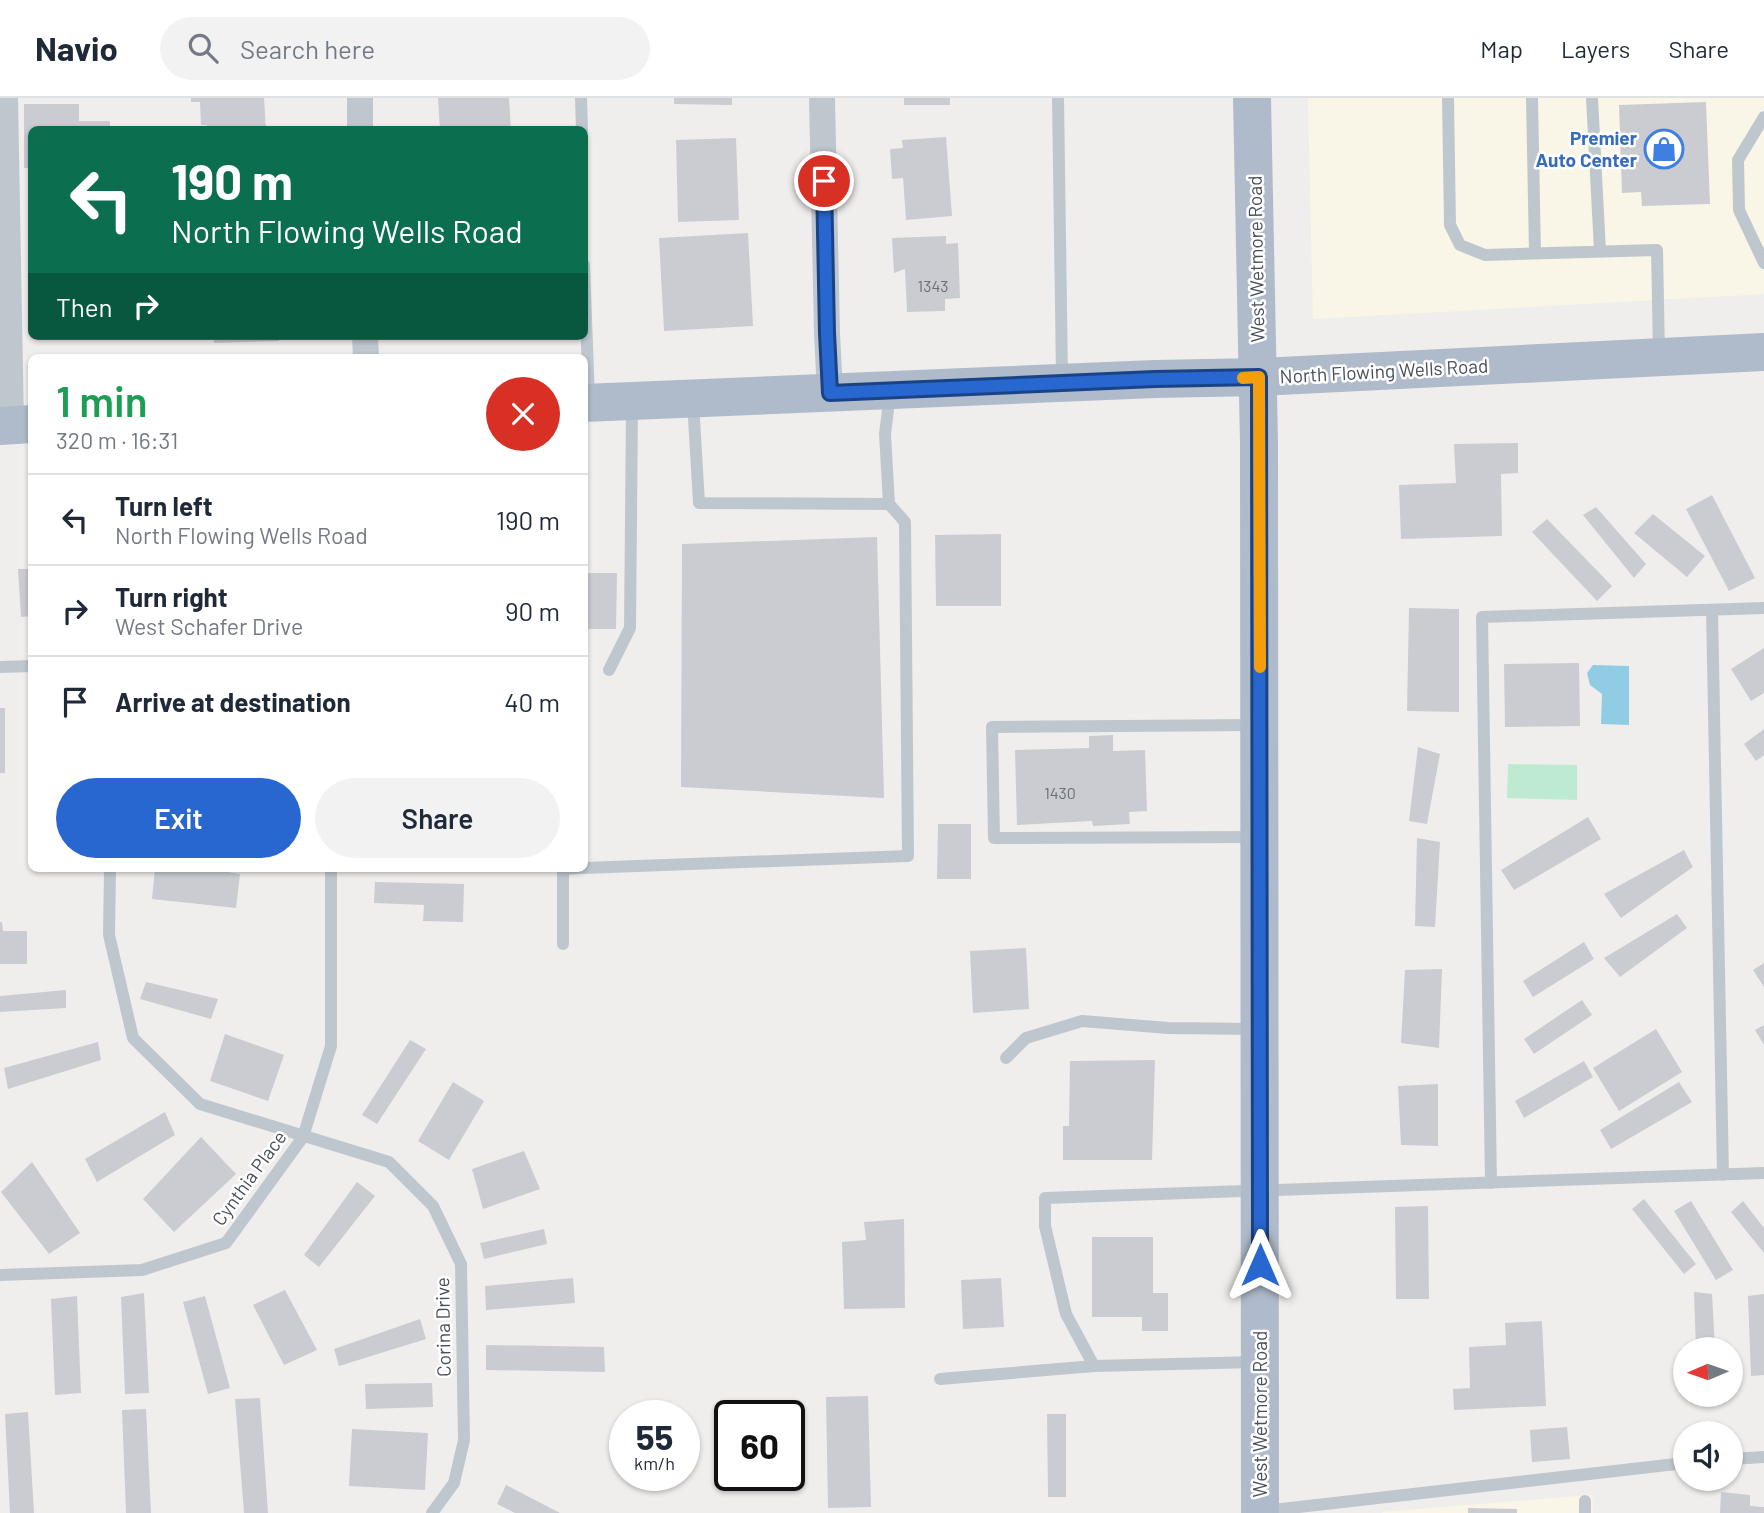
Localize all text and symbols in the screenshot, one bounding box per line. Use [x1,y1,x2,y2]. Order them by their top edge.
search box [160,17,650,80]
text: Navio [35,28,118,68]
icon: search [184,29,222,67]
text: Search here [240,33,375,64]
text: Map [1480,34,1523,63]
text: Layers [1561,34,1630,63]
text: Share [1668,34,1729,63]
place label: Premier Auto Center [1535,126,1638,171]
shop icon: Premier Auto Center [1643,128,1685,170]
text: 190 m [171,151,293,210]
pin [794,151,854,211]
icon: left [56,154,147,245]
icon: arrive [805,162,843,200]
street label: West Wetmore Road [1243,175,1268,343]
text: North Flowing Wells Road [171,211,523,249]
house number: 1343 [918,276,948,295]
icon: right [127,287,165,325]
text: Then [56,291,113,322]
street label: North Flowing Wells Road [1279,354,1489,387]
text: 1 min [56,375,148,425]
button: close [486,377,560,451]
text: 320 m · 16:31 [56,426,178,454]
text: Turn left [115,490,213,521]
icon: left [56,501,94,539]
text: 190 m [496,504,560,535]
text: North Flowing Wells Road [115,521,368,549]
text: Turn right [115,581,228,612]
icon: right [56,592,94,630]
text: 90 m [505,595,560,626]
text: West Schafer Drive [115,612,303,640]
icon: arrive [56,683,94,721]
text: Arrive at destination [115,686,351,717]
text: 40 m [504,686,560,717]
button: Exit [56,778,301,858]
button: Share [315,778,560,858]
house number: 1430 [1044,783,1076,802]
street label: Cynthia Place [207,1126,291,1229]
position arrow [1223,1228,1297,1302]
street label: Corina Drive [430,1277,455,1377]
street label: West Wetmore Road [1248,1331,1271,1497]
north arrow [1673,1337,1743,1407]
map controls [1673,1337,1743,1491]
speed limit sign: 60 [714,1400,805,1491]
text: 55 [636,1415,673,1457]
button: sound [1673,1421,1743,1491]
text: km/h [634,1452,675,1474]

